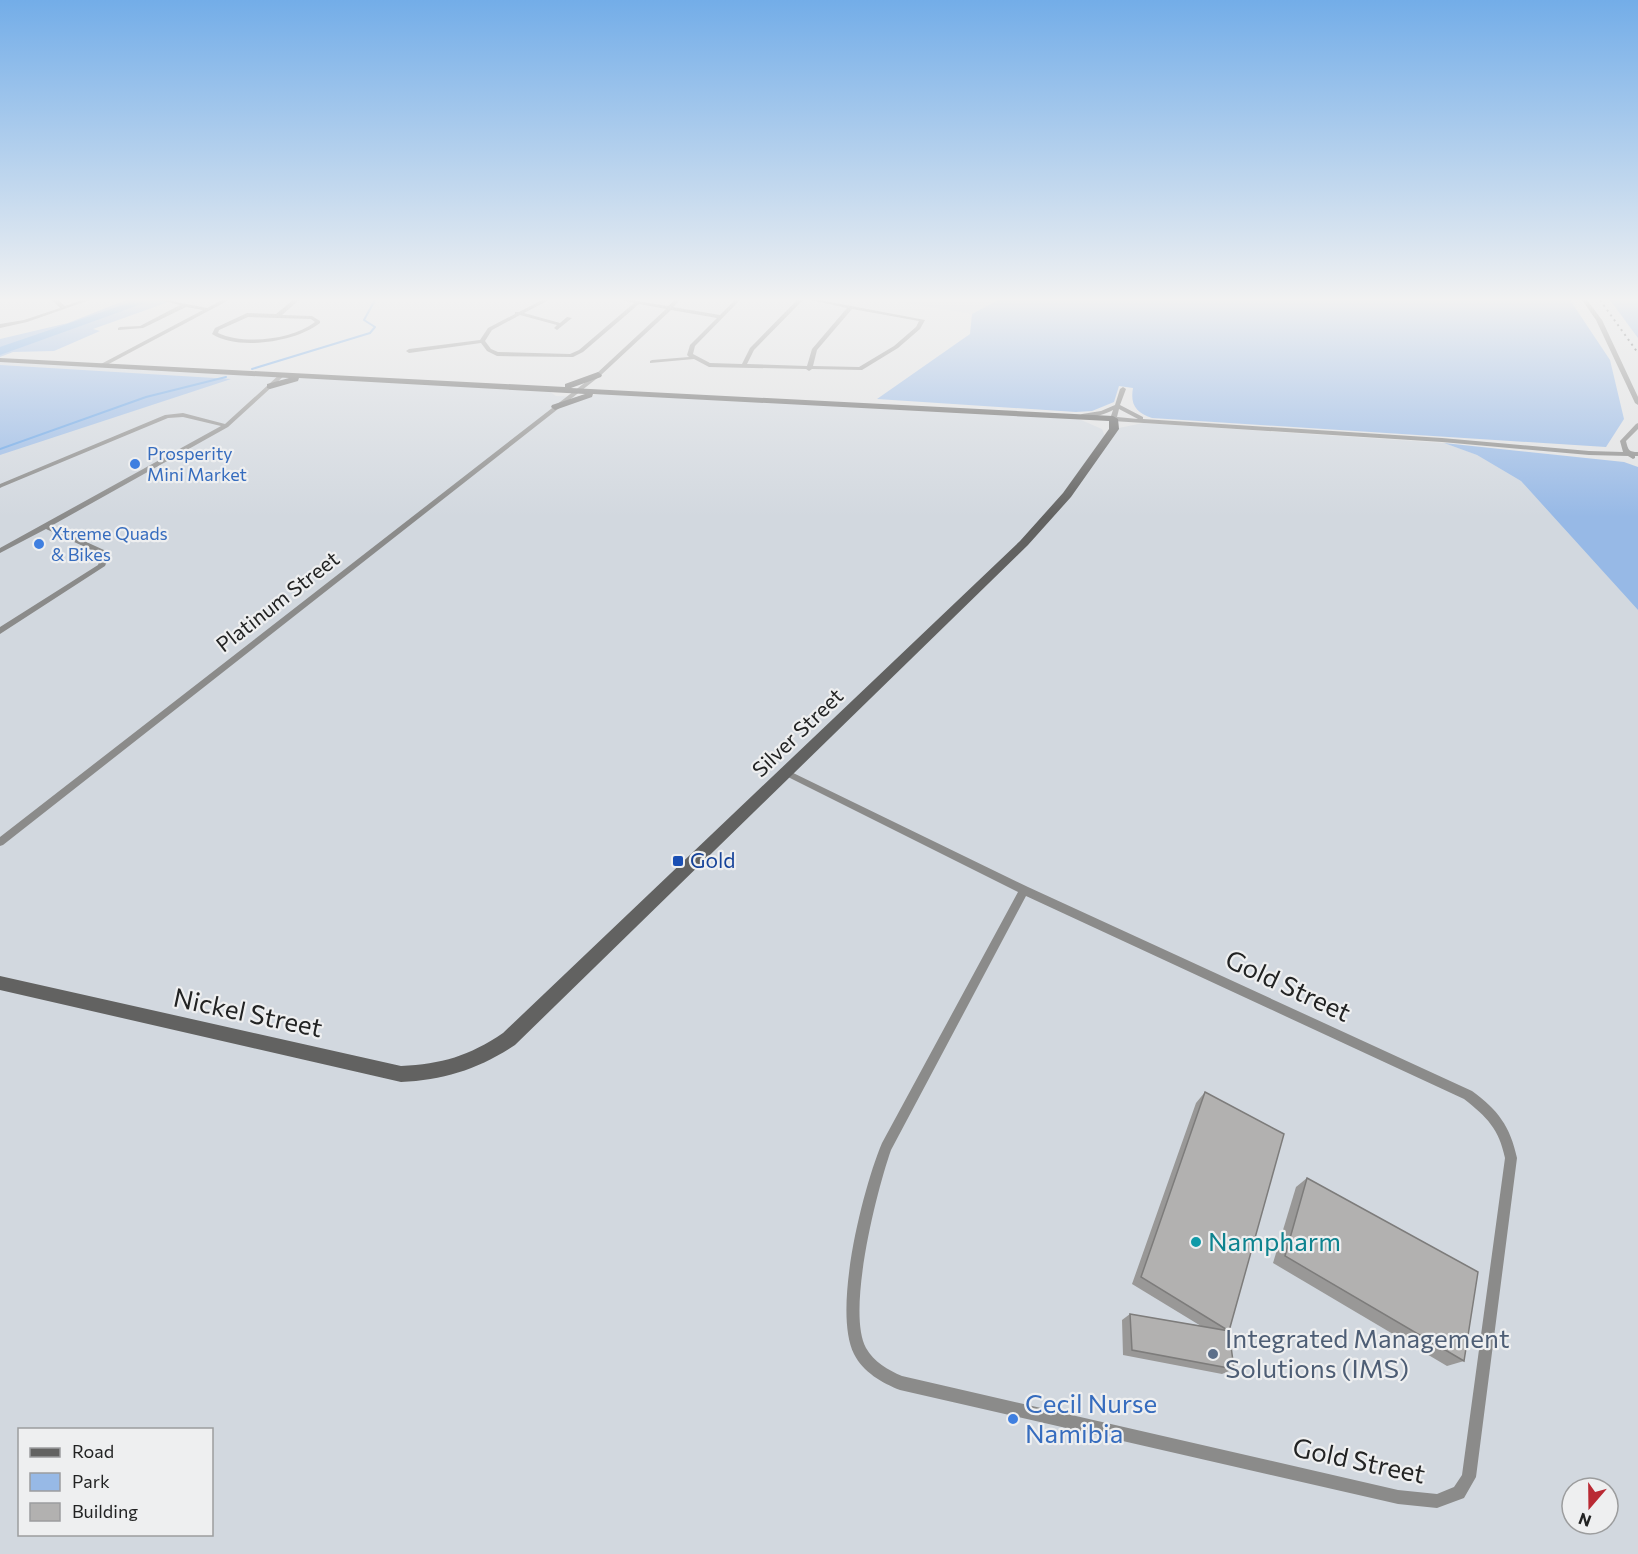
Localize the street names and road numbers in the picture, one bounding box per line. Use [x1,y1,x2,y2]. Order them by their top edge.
street label: Platinum Street [211,545,343,657]
street label: Silver Street [746,683,847,781]
street label: Gold Street [1221,942,1356,1027]
street label: Nickel Street [171,981,326,1042]
street label: Gold Street [1290,1430,1428,1489]

